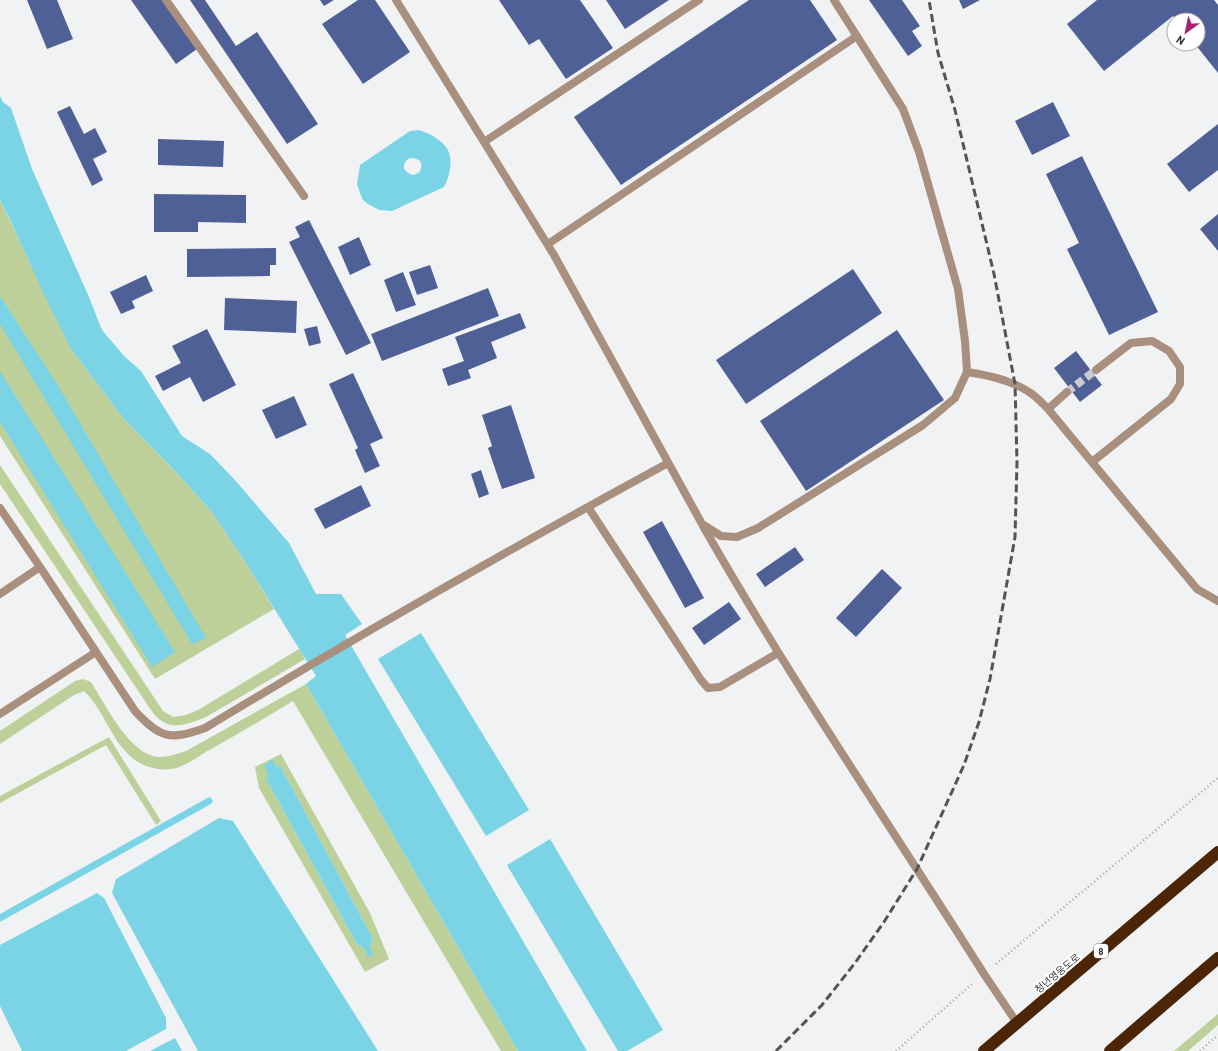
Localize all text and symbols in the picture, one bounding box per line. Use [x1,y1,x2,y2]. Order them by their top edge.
north arrow [1166,12,1206,52]
text: N [1174,33,1187,48]
road number: 8 [1094,944,1108,958]
street label: 청년영웅도로 [1032,951,1082,995]

